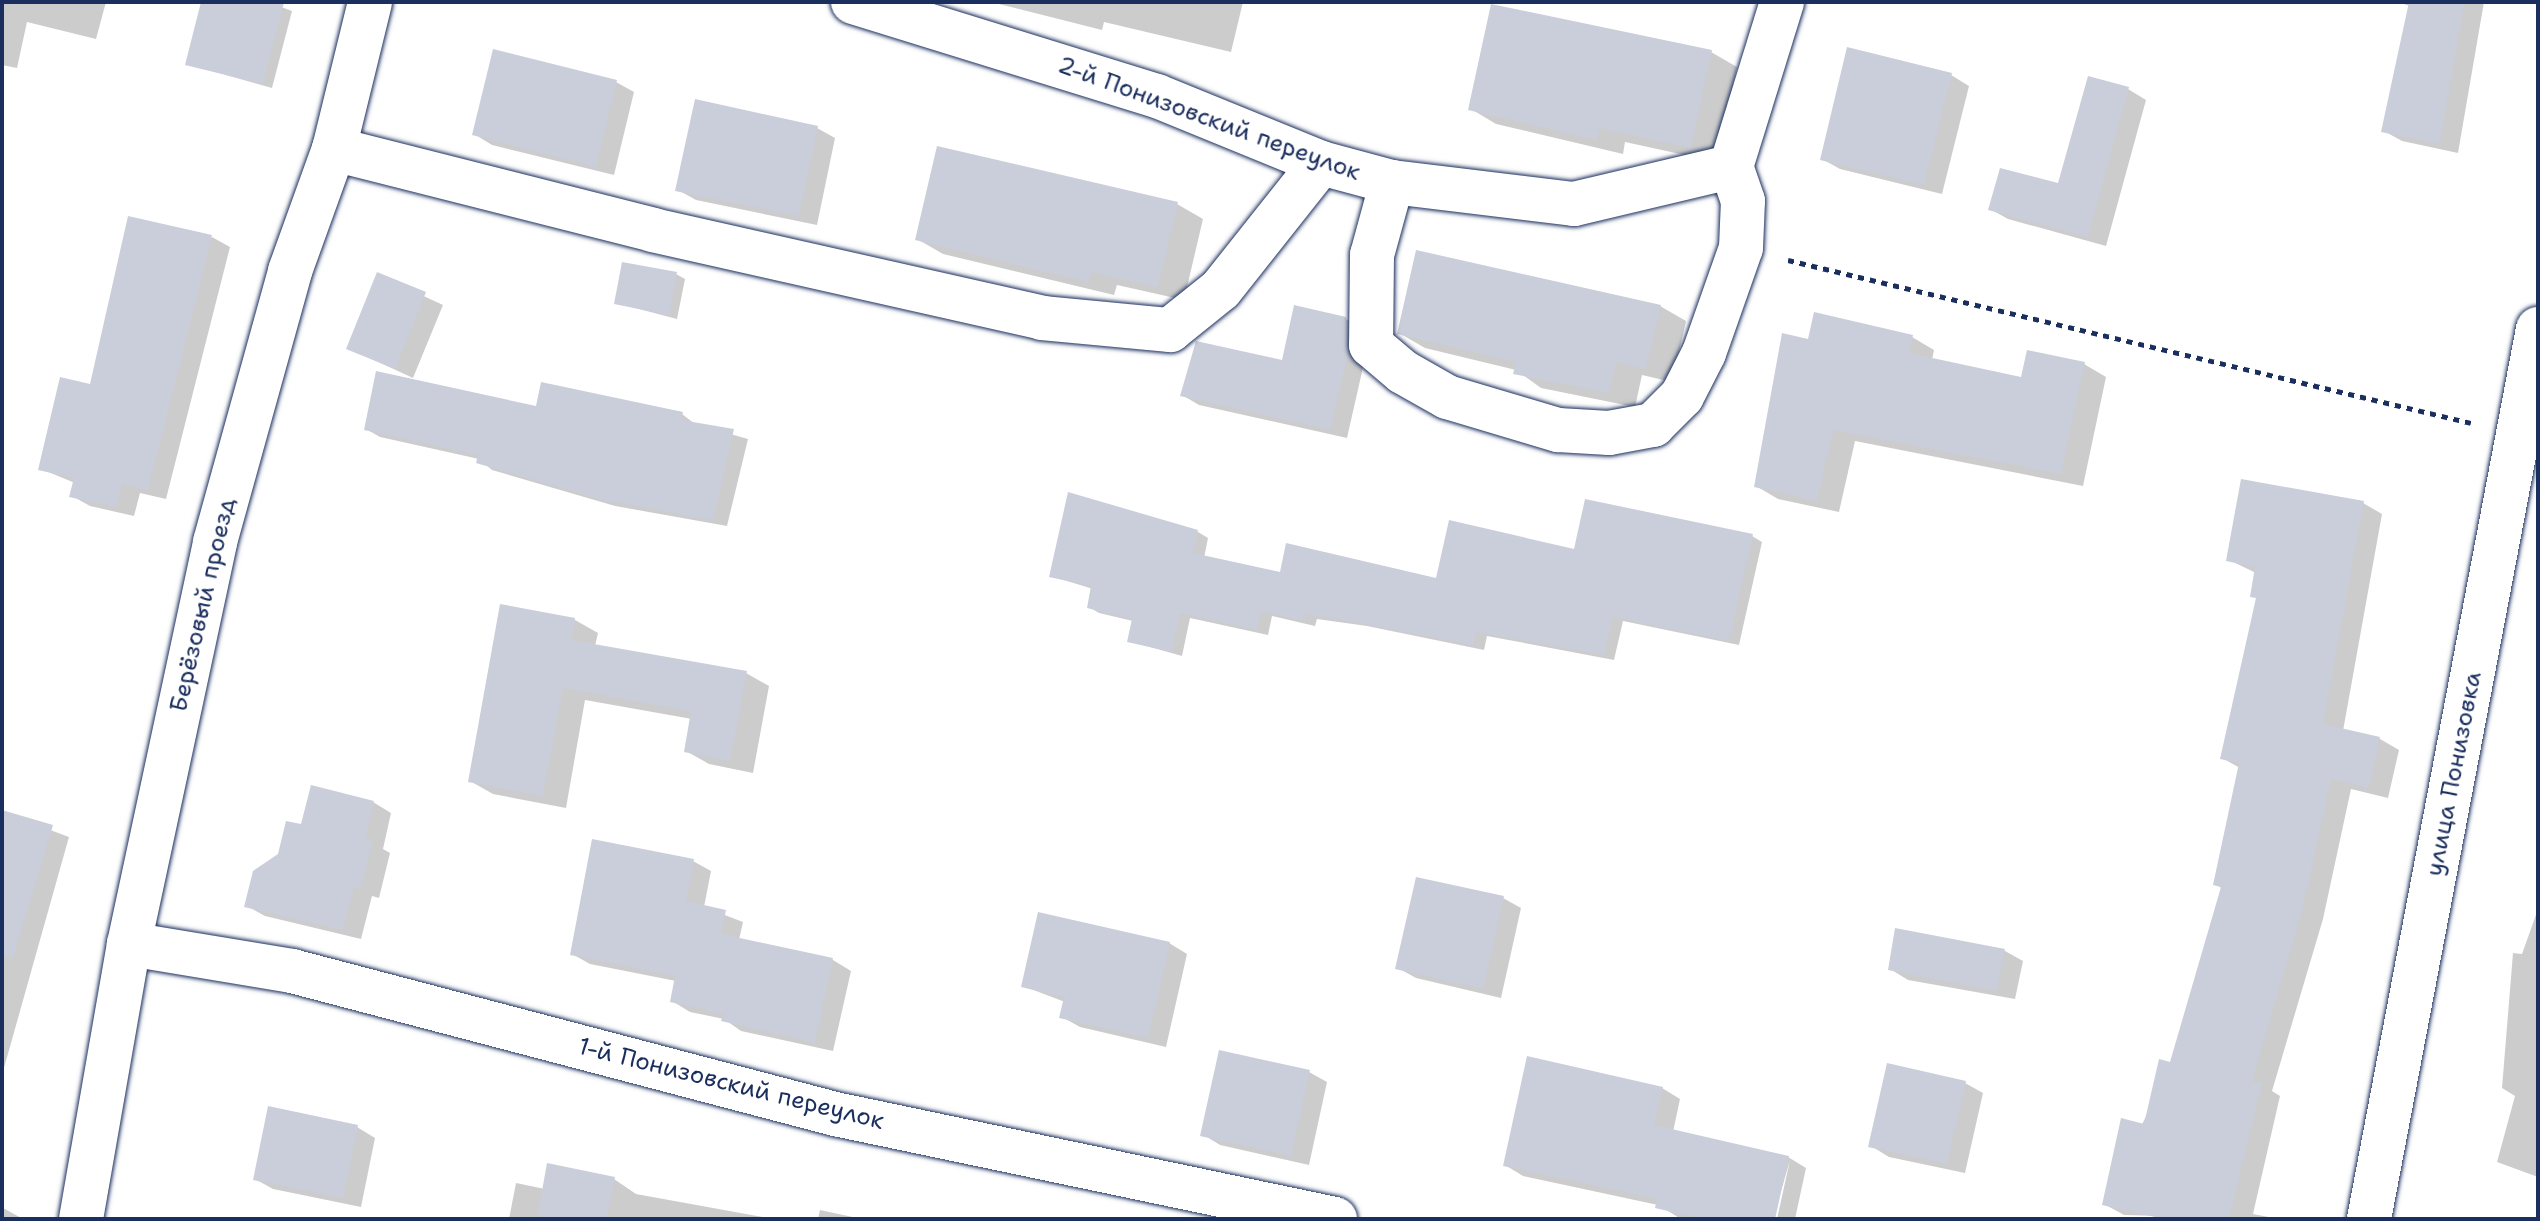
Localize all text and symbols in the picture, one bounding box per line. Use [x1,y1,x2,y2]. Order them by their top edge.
street label: 2-й Понизовский переулок [1054,51,1364,187]
street label: Берёзовый проезд [164,495,242,715]
street label: улица Понизовка [2420,669,2488,879]
street label: 1-й Понизовский переулок [575,1032,887,1136]

